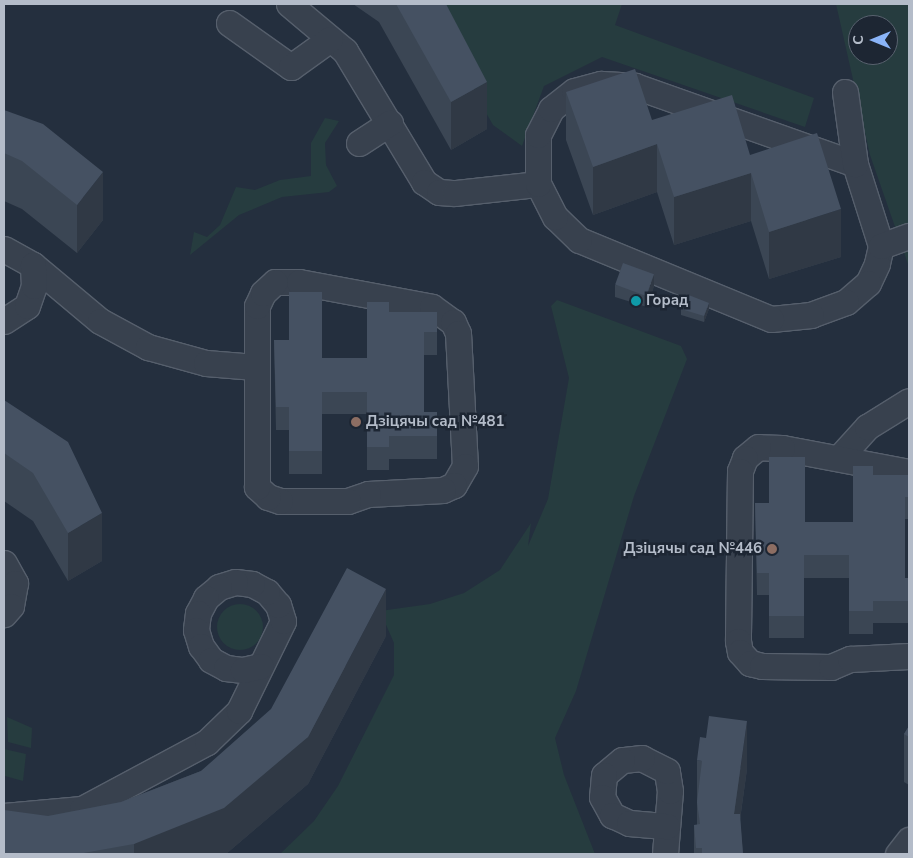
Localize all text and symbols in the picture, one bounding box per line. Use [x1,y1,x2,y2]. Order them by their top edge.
north arrow [848,15,898,65]
text: С [849,35,868,45]
place label: Горад [646,292,688,310]
marker: Горад [630,295,642,307]
place label: Дзіцячы сад №481 [366,413,504,431]
marker: Дзіцячы сад №481 [350,416,362,428]
place label: Дзіцячы сад №446 [624,540,762,558]
marker: Дзіцячы сад №446 [766,543,778,555]

